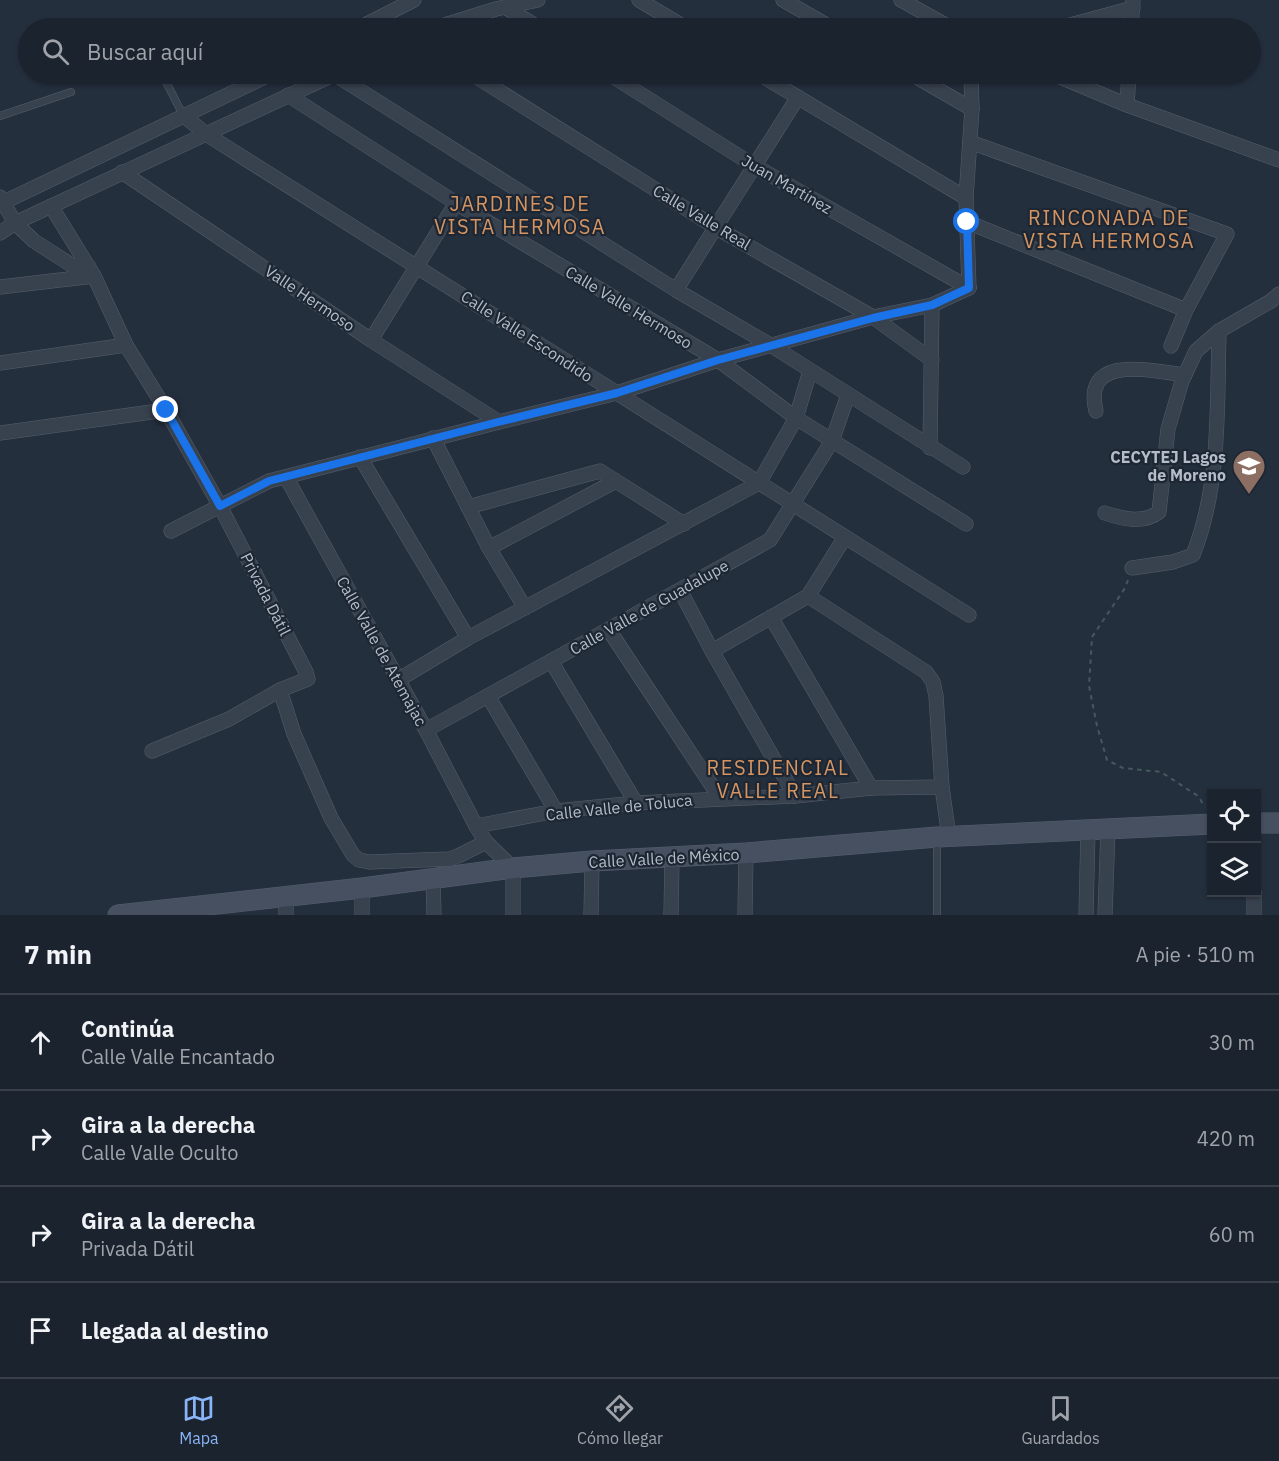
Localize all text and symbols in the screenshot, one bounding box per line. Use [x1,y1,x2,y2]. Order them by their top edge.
search box [18,18,1261,84]
icon: search [39,35,72,68]
text: Buscar aquí [87,37,203,66]
street label: Juan Martínez [738,150,836,218]
street label: Calle Valle Real [650,180,754,254]
district label: JARDINES DE VISTA HERMOSA [434,190,606,240]
district label: RINCONADA DE VISTA HERMOSA [1023,204,1195,254]
route start [953,208,979,234]
street label: Valle Hermoso [261,260,359,336]
street label: Calle Valle Hermoso [562,261,696,353]
street label: Calle Valle Escondido [457,286,597,386]
route end [152,396,178,422]
place label: CECYTEJ Lagos de Moreno [1110,447,1226,485]
school or university icon: CECYTEJ Lagos de Moreno [1231,448,1267,495]
street label: Privada Dátil [237,549,295,639]
street label: Calle Valle de Guadalupe [566,555,732,659]
street label: Calle Valle de Atemajac [332,573,432,729]
district label: RESIDENCIAL VALLE REAL [706,754,850,804]
street label: Calle Valle de Toluca [545,789,694,825]
map controls [1207,789,1261,897]
button: locate [1207,789,1261,843]
button: layers [1207,843,1261,897]
street label: Calle Valle de México [588,844,740,872]
text: 7 min [24,937,92,971]
text: A pie · 510 m [1136,941,1255,968]
text: Continúa [81,1014,174,1043]
icon: ahead [24,1026,57,1059]
text: 30 m [1209,1029,1255,1056]
text: Calle Valle Encantado [81,1043,275,1070]
text: Gira a la derecha [81,1110,255,1139]
icon: right [24,1122,57,1155]
text: 420 m [1197,1125,1255,1152]
text: Calle Valle Oculto [81,1139,238,1166]
text: Gira a la derecha [81,1206,255,1235]
icon: right [24,1218,57,1251]
text: 60 m [1209,1221,1255,1248]
text: Privada Dátil [81,1235,194,1262]
icon: arrive [24,1314,57,1347]
text: Llegada al destino [81,1316,269,1345]
tab: Mapa [179,1392,219,1448]
tab: Cómo llegar [577,1392,663,1448]
tab: Guardados [1021,1392,1100,1448]

